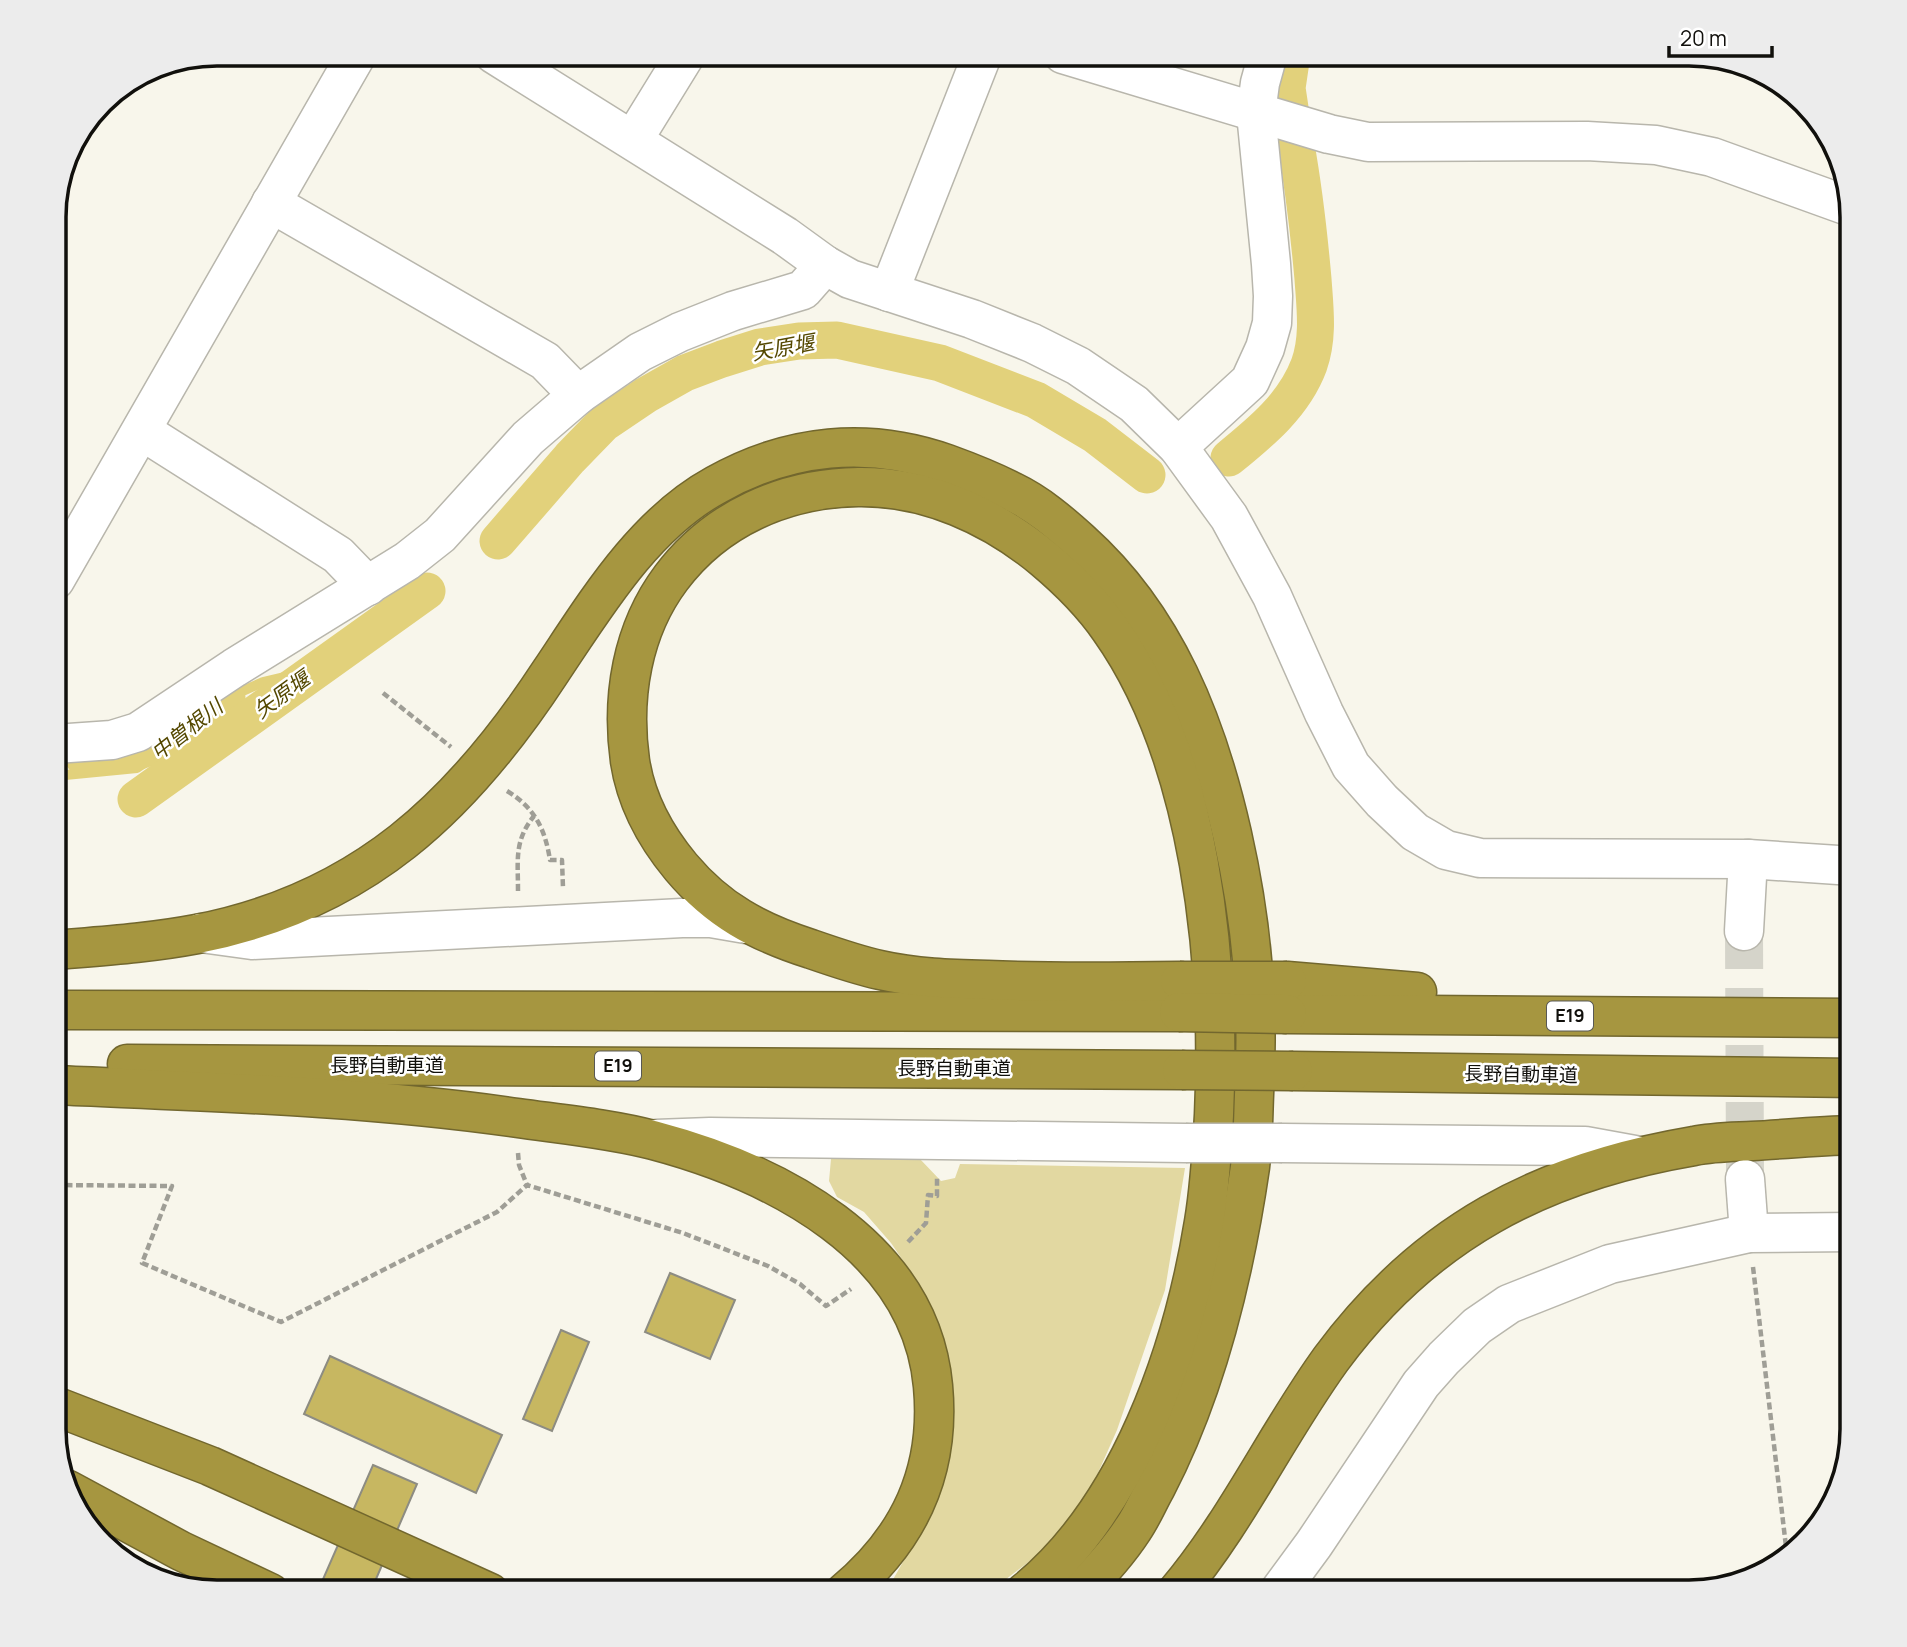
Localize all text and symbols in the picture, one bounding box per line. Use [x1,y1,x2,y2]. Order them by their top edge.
scale bar [1669,14,1772,58]
text: 20 m [1680,24,1727,52]
water label: 矢原堰 [749,327,820,366]
water label: 矢原堰 [248,662,318,724]
water label: 中曽根川 [145,691,230,766]
road number: E19 [1547,1001,1593,1030]
road number: E19 [595,1051,641,1080]
street label: 長野自動車道 [330,1052,444,1078]
street label: 長野自動車道 [897,1055,1011,1081]
street label: 長野自動車道 [1464,1060,1578,1088]

